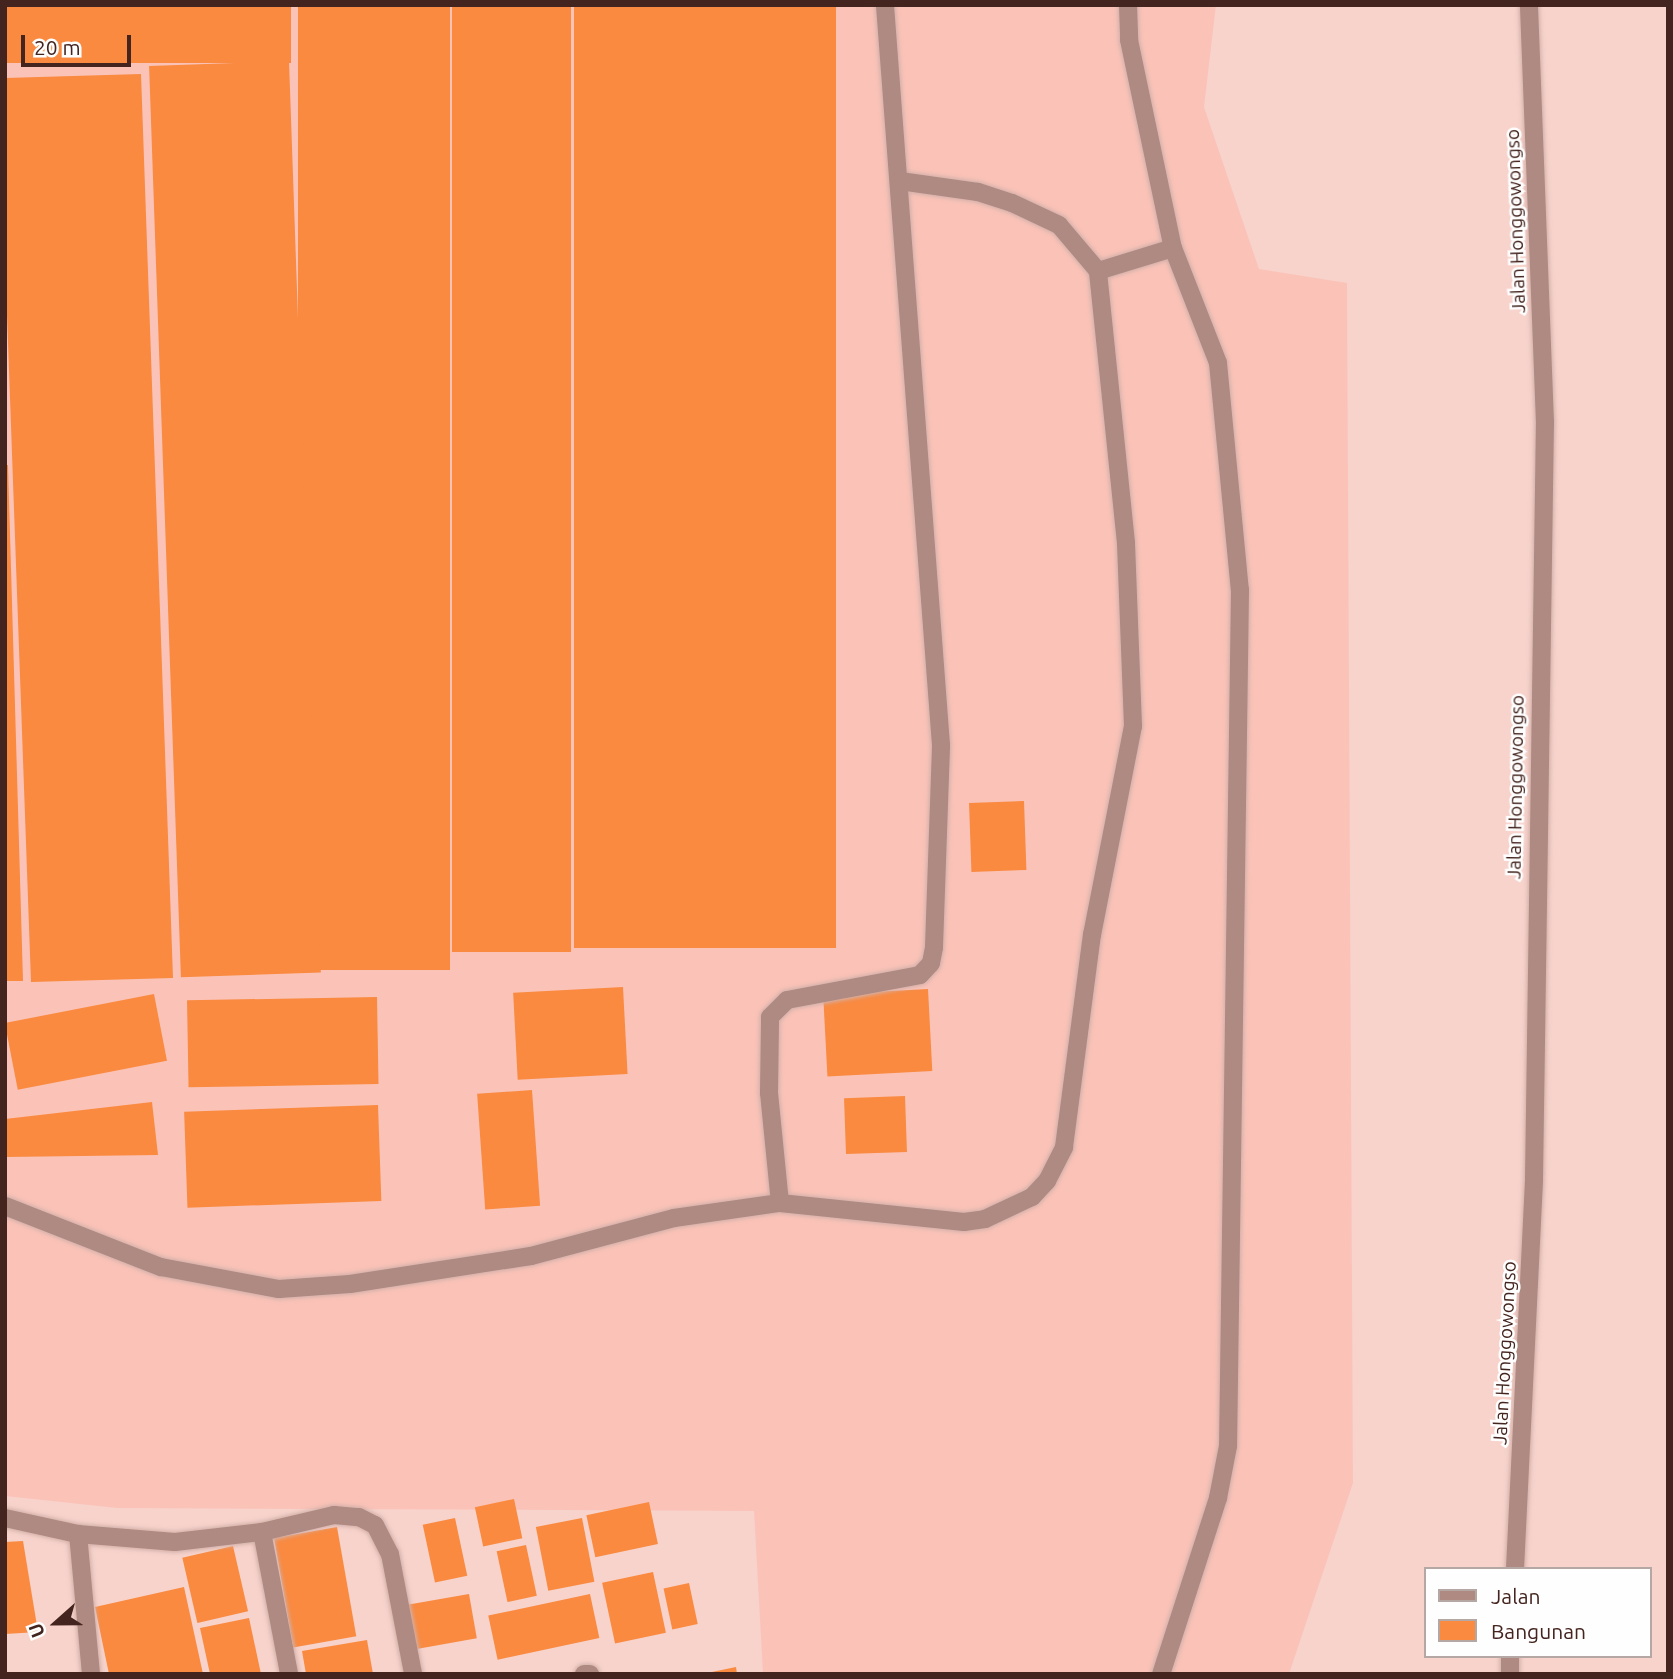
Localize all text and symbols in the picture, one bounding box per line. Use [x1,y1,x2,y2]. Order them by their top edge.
scale bar [24,21,135,65]
text: 20 m [34,35,81,59]
street label: Jalan Honggowongso [1501,129,1531,313]
street label: Jalan Honggowongso [1503,695,1529,879]
street label: Jalan Honggowongso [1489,1260,1521,1446]
legend [1424,1567,1652,1658]
text: Jalan [1491,1584,1540,1608]
north arrow [21,1588,91,1658]
text: Bangunan [1491,1619,1586,1643]
text: U [24,1620,49,1641]

